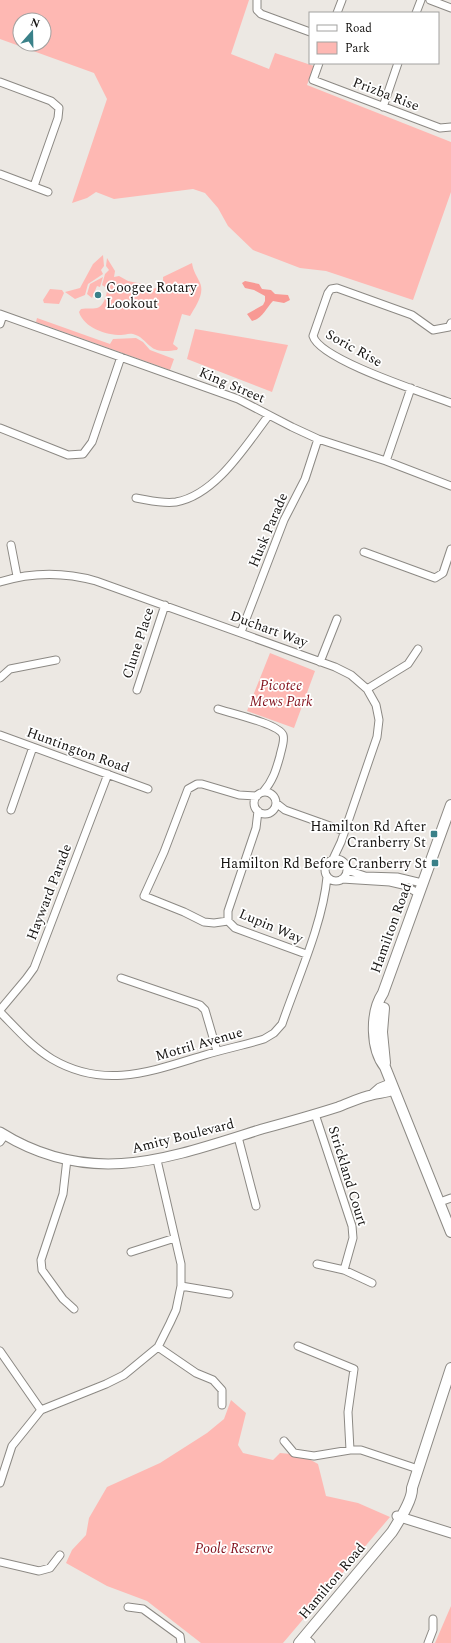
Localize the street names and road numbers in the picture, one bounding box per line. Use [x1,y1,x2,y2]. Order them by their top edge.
street label: Prizba Rise [350,72,423,116]
street label: Soric Rise [322,324,386,372]
street label: King Street [196,362,268,408]
street label: Husk Parade [243,489,293,571]
street label: Clune Place [117,604,159,681]
street label: Duchart Way [227,605,312,653]
street label: Huntington Road [24,722,133,778]
street label: Hayward Parade [21,841,77,943]
street label: Hamilton Road [365,880,417,976]
street label: Lupin Way [236,903,307,949]
street label: Motril Avenue [153,1021,245,1066]
street label: Amity Boulevard [130,1113,236,1159]
street label: Strickland Court [323,1123,373,1229]
street label: Hamilton Road [294,1538,370,1624]

